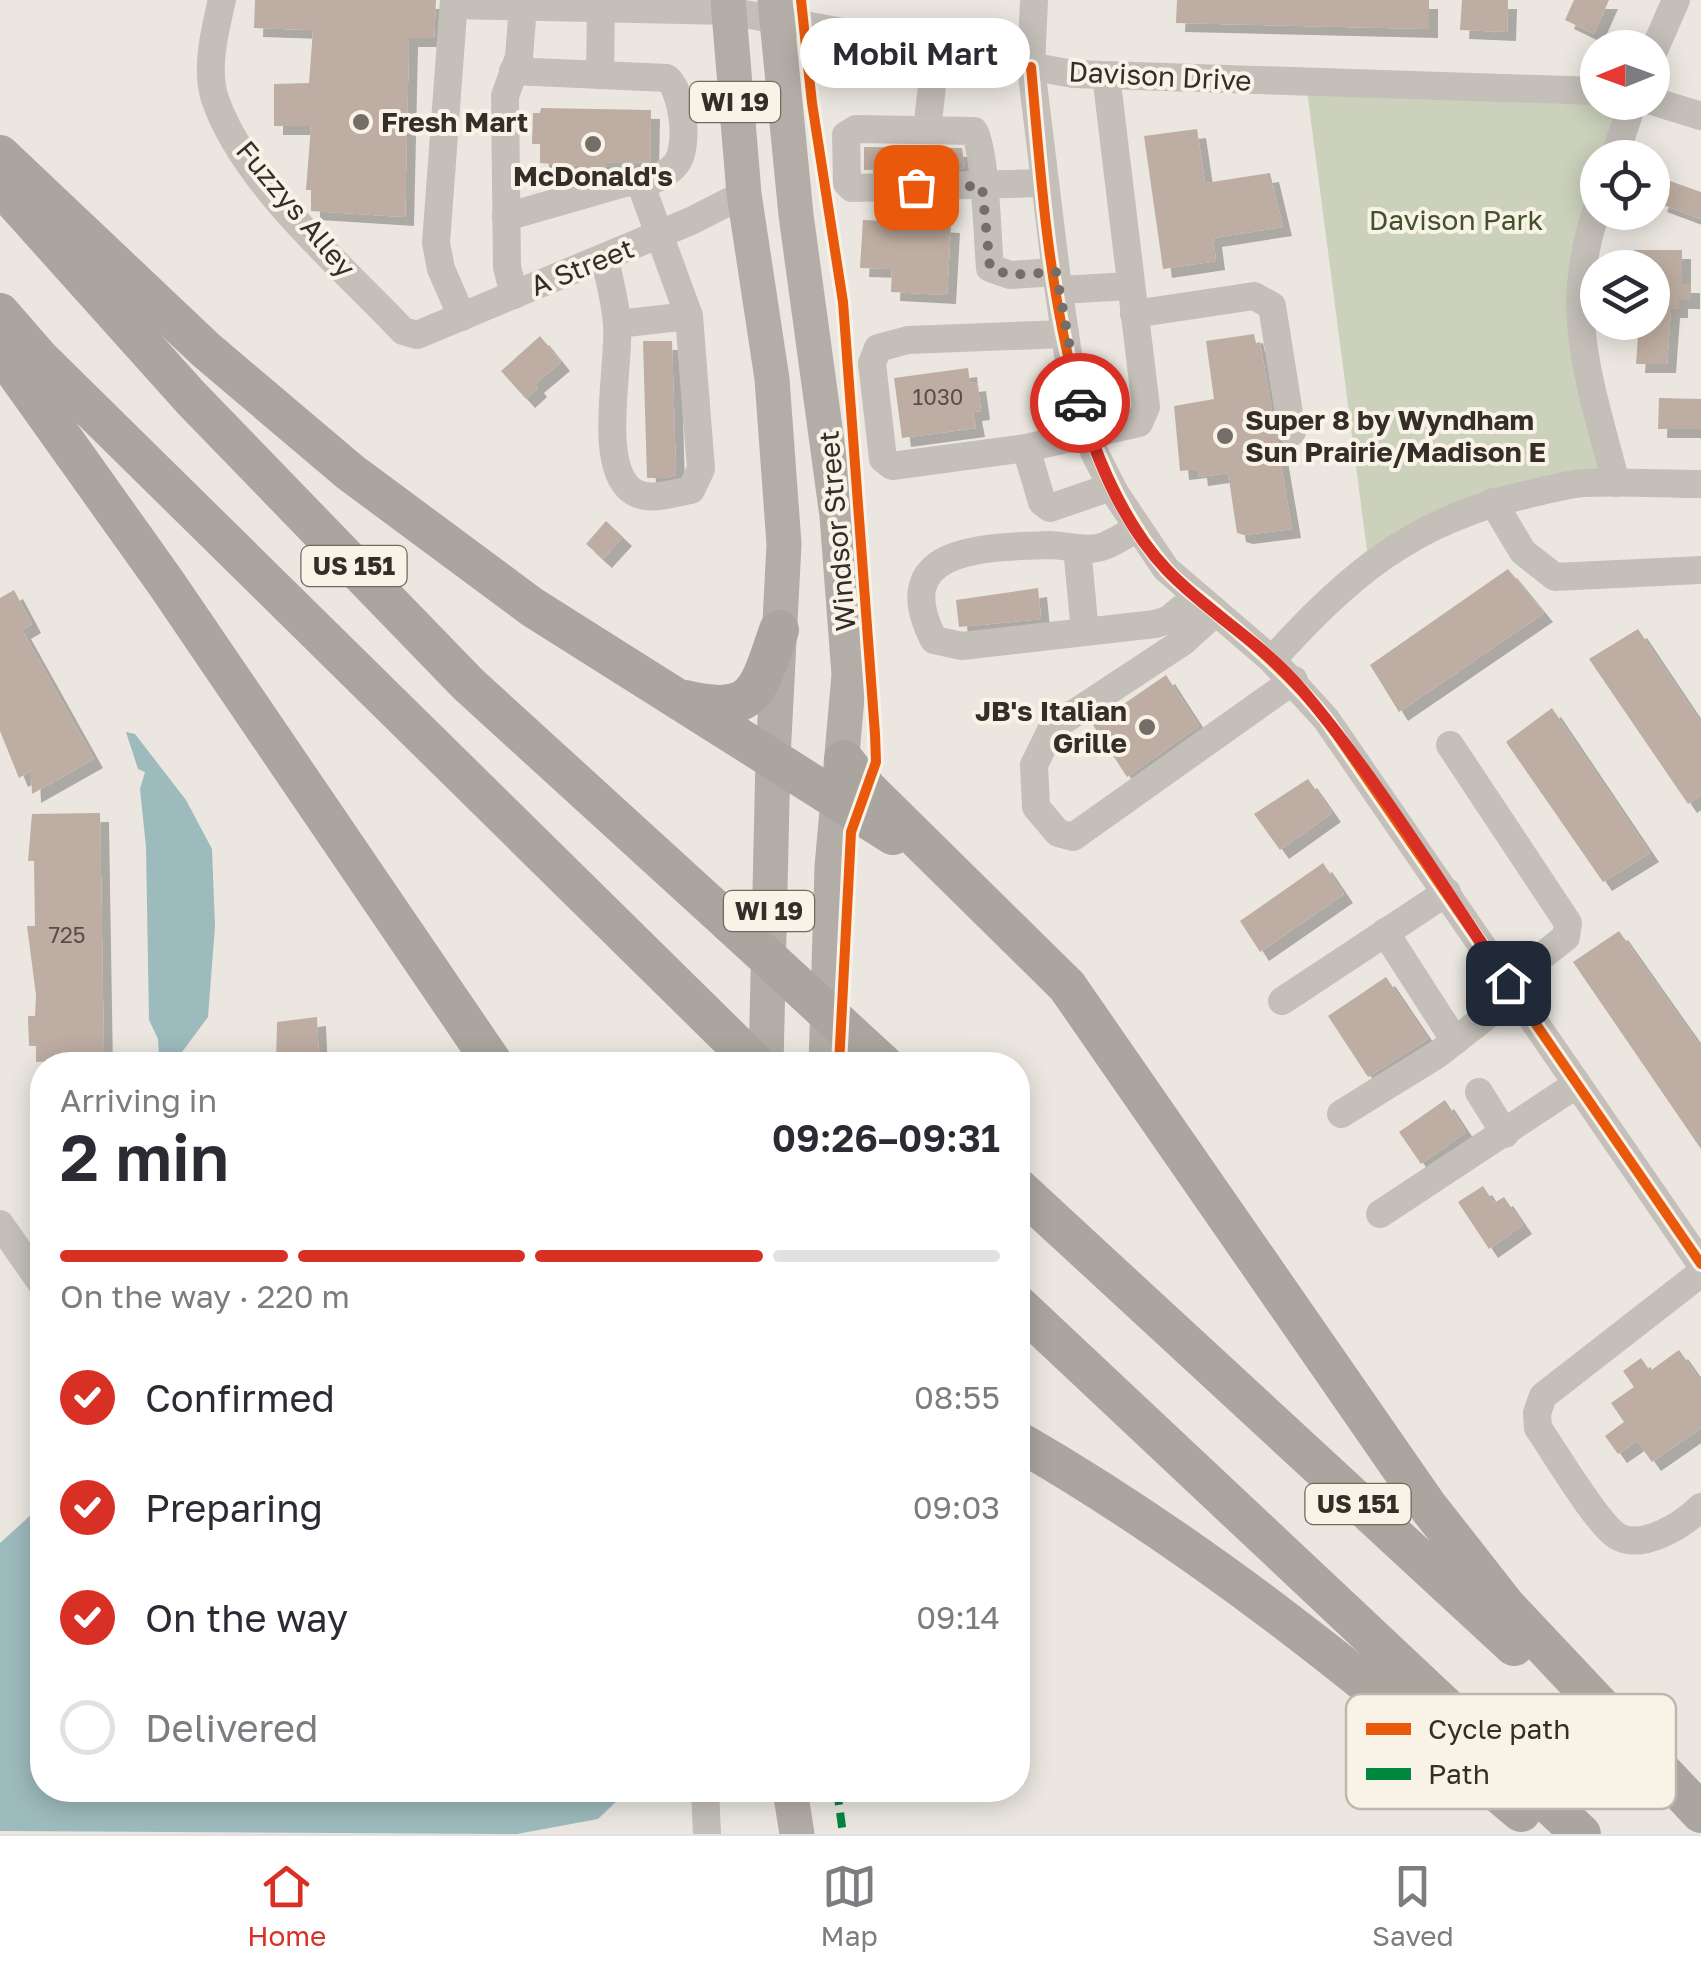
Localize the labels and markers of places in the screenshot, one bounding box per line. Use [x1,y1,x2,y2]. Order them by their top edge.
callout: Mobil Mart [801,17,1031,87]
place label: Fresh Mart [381,105,528,138]
marker: Fresh Mart [350,111,372,133]
marker: McDonald's [582,133,604,155]
pin [874,145,959,230]
place label: McDonald's [513,159,673,192]
place label: Super 8 by Wyndham Sun Prairie/Madison E [1245,403,1546,468]
marker: Super 8 by Wyndham Sun Prairie/Madison E [1214,425,1236,447]
place label: JB's Italian Grille [975,694,1127,759]
marker: JB's Italian Grille [1136,716,1158,738]
pin [1466,941,1551,1026]

